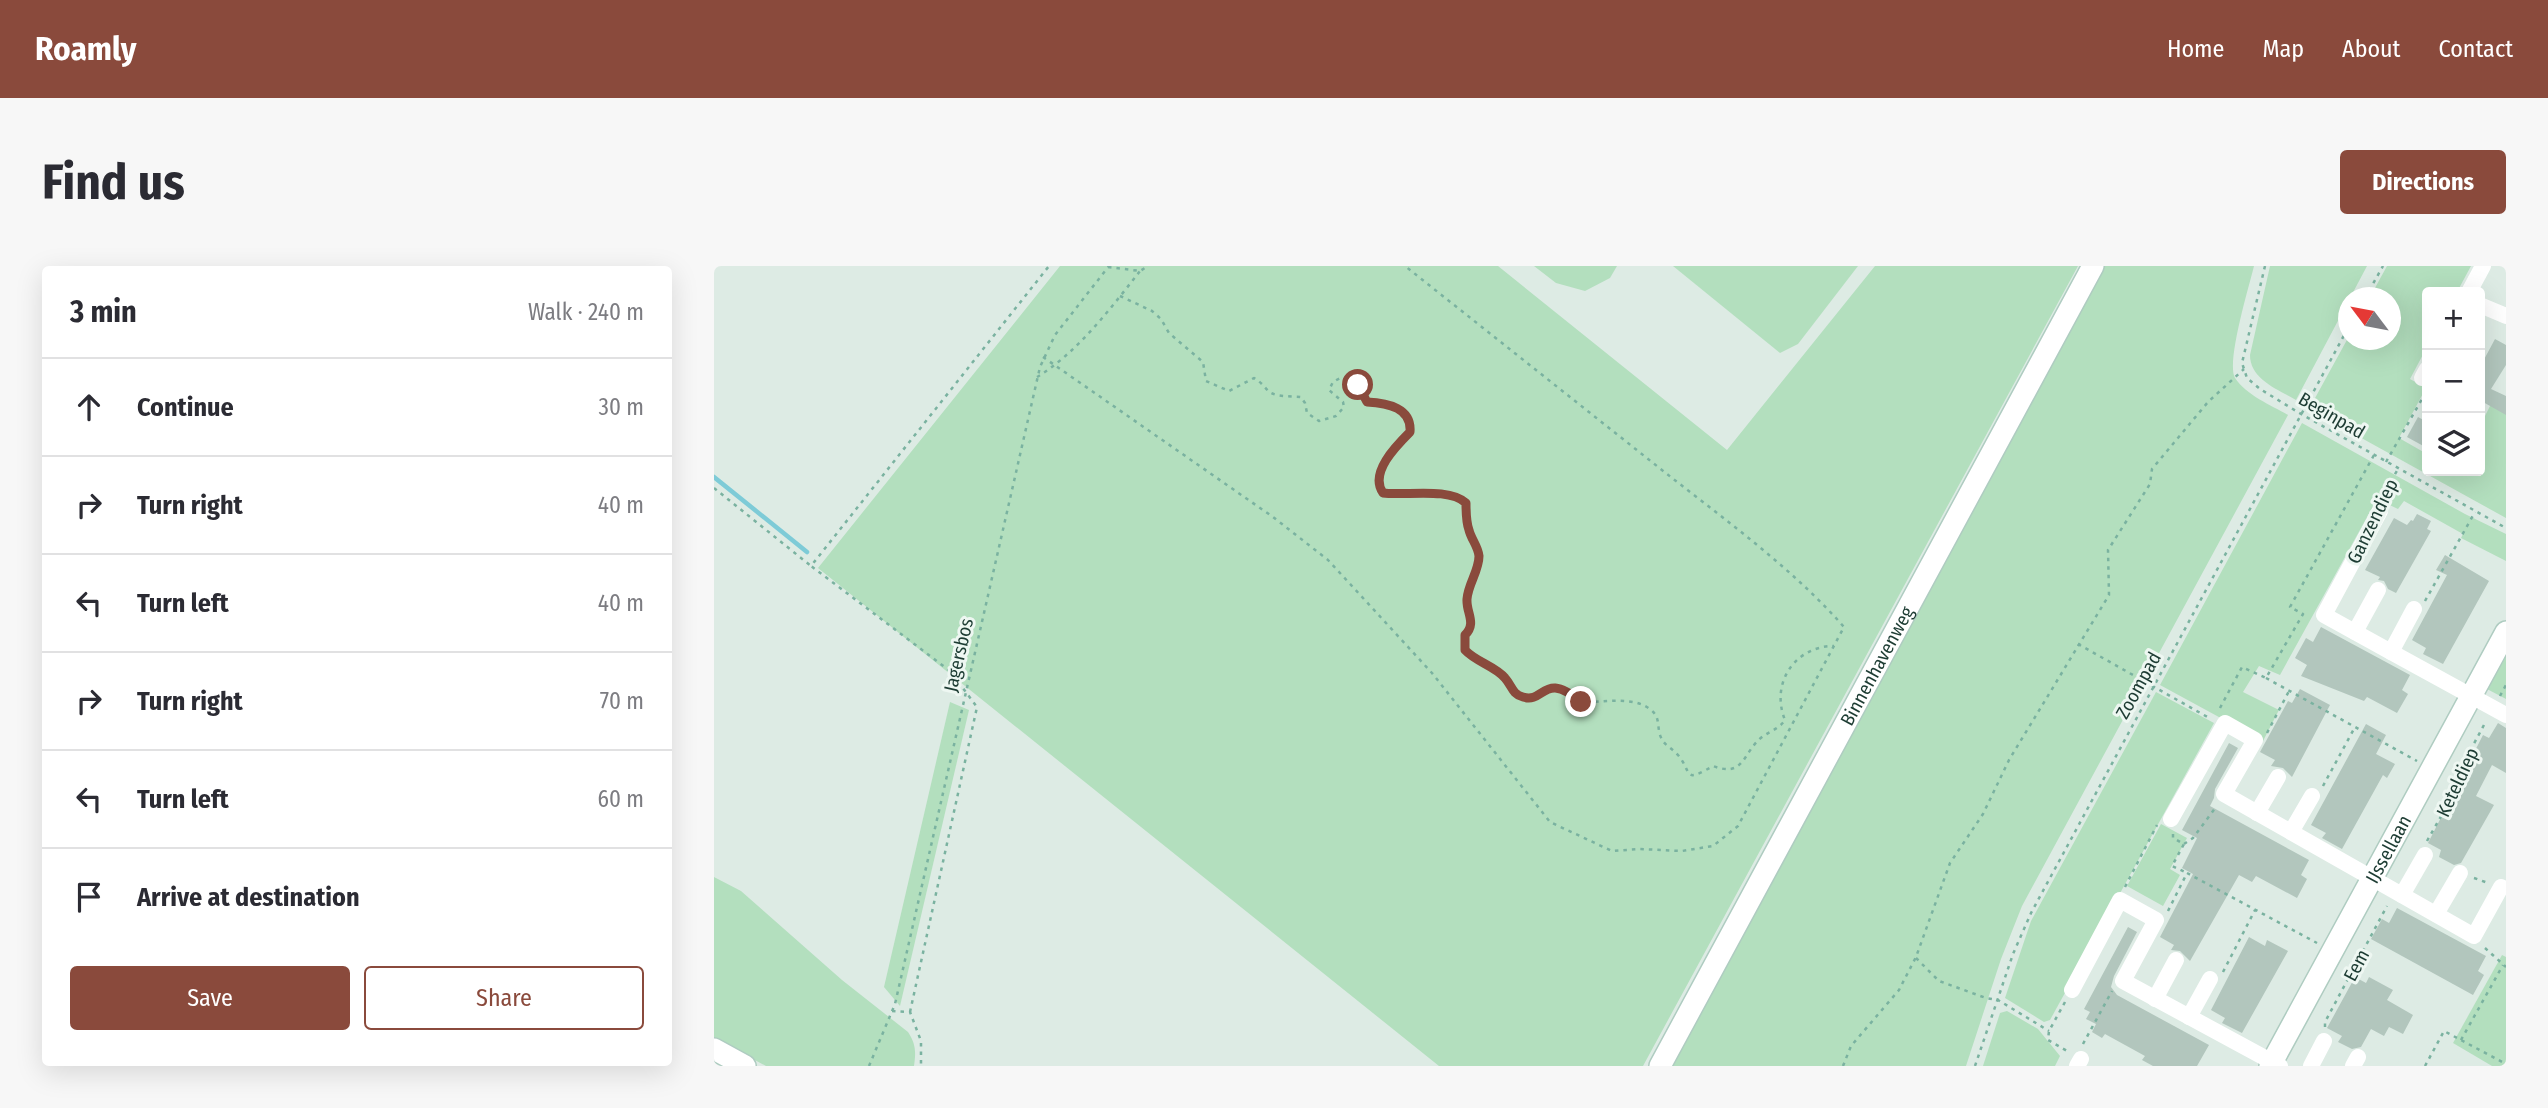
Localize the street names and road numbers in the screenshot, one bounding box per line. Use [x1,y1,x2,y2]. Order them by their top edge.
street label: Beginpad [2294,387,2369,444]
street label: Ganzendiep [2342,475,2403,567]
street label: Binnenhavenweg [1835,602,1919,730]
street label: Jagersbos [939,616,978,694]
street label: Zoompad [2111,648,2166,723]
street label: Keteldiep [2431,744,2483,821]
street label: IJssellaan [2361,811,2416,887]
street label: Eem [2339,945,2374,985]

